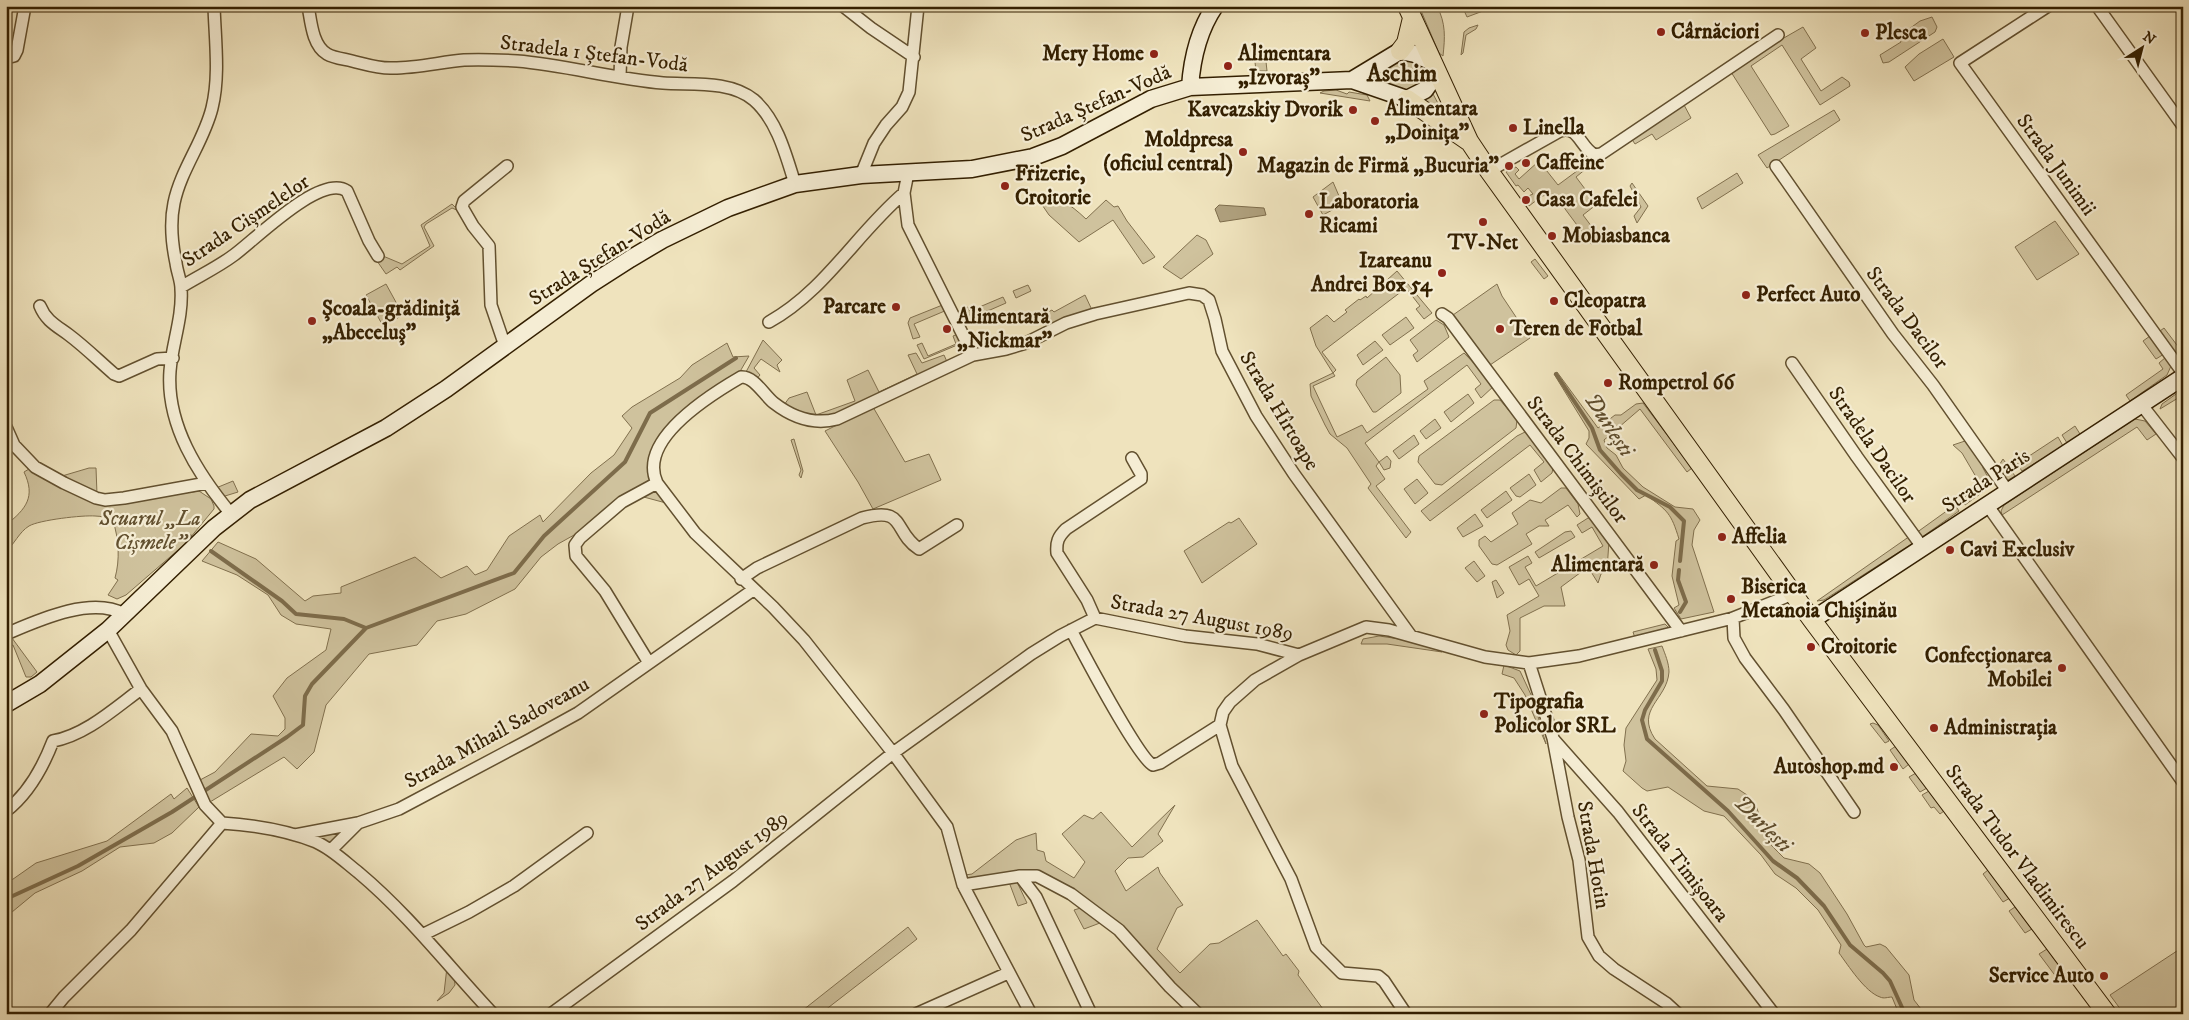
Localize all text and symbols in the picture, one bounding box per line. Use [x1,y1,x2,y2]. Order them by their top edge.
place label: Cârnăciori [1671,19,1760,45]
place label: Plesca [1875,20,1928,46]
north arrow [2116,22,2166,72]
marker: Cârnăciori [1655,26,1667,38]
marker: Plesca [1859,27,1871,39]
text: N [2139,28,2159,49]
street label: Stradela 1 Ștefan-Vodă [499,30,689,78]
place label: Mery Home [1042,41,1144,67]
place label: Alimentara „Izvoraș” [1237,41,1332,91]
marker: Mery Home [1148,48,1160,60]
street label: Strada Ștefan-Vodă [1017,59,1175,149]
district label: Aschim [1366,59,1437,89]
marker: Alimentara „Izvoraș” [1222,60,1234,72]
place label: Alimentara „Doinița” [1384,96,1479,146]
place label: Kavcazskiy Dvorik [1187,97,1344,123]
marker: Kavcazskiy Dvorik [1347,104,1359,116]
street label: Strada Junimii [2010,109,2102,221]
marker: Alimentara „Doinița” [1369,115,1381,127]
place label: Linella [1523,115,1586,141]
marker: Linella [1507,122,1519,134]
place label: Moldpresa (oficiul central) [1103,127,1234,177]
marker: Moldpresa (oficiul central) [1237,146,1249,158]
place label: Caffeine [1536,150,1605,176]
place label: Magazin de Firmă „Bucuria” [1257,153,1500,179]
marker: Caffeine [1520,157,1532,169]
marker: Magazin de Firmă „Bucuria” [1503,160,1515,172]
place label: Frizerie, Croitorie [1015,161,1091,211]
street label: Strada Cișmelelor [177,169,315,273]
marker: Frizerie, Croitorie [999,180,1011,192]
place label: Casa Cafelei [1536,187,1638,213]
place label: Laboratoria Ricami [1319,189,1420,239]
marker: Casa Cafelei [1520,194,1532,206]
street label: Strada Ștefan-Vodă [525,204,676,312]
marker: Laboratoria Ricami [1303,208,1315,220]
marker: TV-Net [1477,216,1489,228]
place label: Mobiasbanca [1562,223,1671,249]
place label: TV-Net [1447,230,1518,256]
marker: Mobiasbanca [1546,230,1558,242]
place label: Izareanu Andrei Box 54 [1310,248,1433,298]
street label: Strada Dacilor [1860,262,1954,375]
marker: Izareanu Andrei Box 54 [1436,267,1448,279]
place label: Perfect Auto [1756,282,1860,308]
place label: Cleopatra [1564,288,1647,314]
marker: Perfect Auto [1740,289,1752,301]
place label: Parcare [823,294,886,320]
marker: Cleopatra [1548,295,1560,307]
place label: Şcoala-grădiniţă „Abeceluş” [322,296,461,346]
marker: Parcare [890,301,902,313]
place label: Alimentară „Nickmar” [956,304,1053,354]
marker: Şcoala-grădiniţă „Abeceluş” [306,315,318,327]
place label: Teren de Fotbal [1509,316,1643,342]
marker: Alimentară „Nickmar” [941,323,953,335]
marker: Teren de Fotbal [1494,323,1506,335]
street label: Strada Hîrtoape [1233,347,1325,476]
place label: Rompetrol 66 [1618,370,1736,396]
marker: Rompetrol 66 [1602,377,1614,389]
street label: Stradela Dacilor [1822,382,1922,509]
water label: Durlești [1578,388,1640,463]
street label: Strada Chimiștilor [1520,391,1634,529]
street label: Strada Paris [1937,443,2035,519]
park label: Scuarul „La Cișmele” [98,506,201,556]
place label: Affelia [1731,524,1787,550]
marker: Affelia [1716,531,1728,543]
place label: Cavi Exclusiv [1960,537,2075,563]
marker: Cavi Exclusiv [1944,544,1956,556]
place label: Alimentară [1550,552,1645,578]
marker: Alimentară [1648,559,1660,571]
place label: Biserica Metanoia Chișinău [1741,574,1897,624]
street label: Strada 27 August 1989 [1109,589,1295,647]
marker: Biserica Metanoia Chișinău [1725,593,1737,605]
place label: Croitorie [1821,634,1897,660]
marker: Croitorie [1805,641,1817,653]
place label: Confecționarea Mobilei [1925,643,2053,693]
marker: Confecționarea Mobilei [2056,662,2068,674]
street label: Strada Mihail Sadoveanu [400,671,594,795]
place label: Tipografia Policolor SRL [1493,689,1616,739]
marker: Tipografia Policolor SRL [1478,708,1490,720]
place label: Administrația [1943,715,2058,741]
marker: Administrația [1928,722,1940,734]
place label: Autoshop.md [1773,754,1885,780]
street label: Strada Tudor Vladimirescu [1939,760,2095,954]
marker: Autoshop.md [1888,761,1900,773]
water label: Durlești [1728,789,1798,859]
street label: Strada Timișoara [1626,798,1735,928]
street label: Strada Hotin [1571,799,1615,911]
street label: Strada 27 August 1989 [630,805,794,937]
place label: Service Auto [1989,963,2094,989]
marker: Service Auto [2098,970,2110,982]

